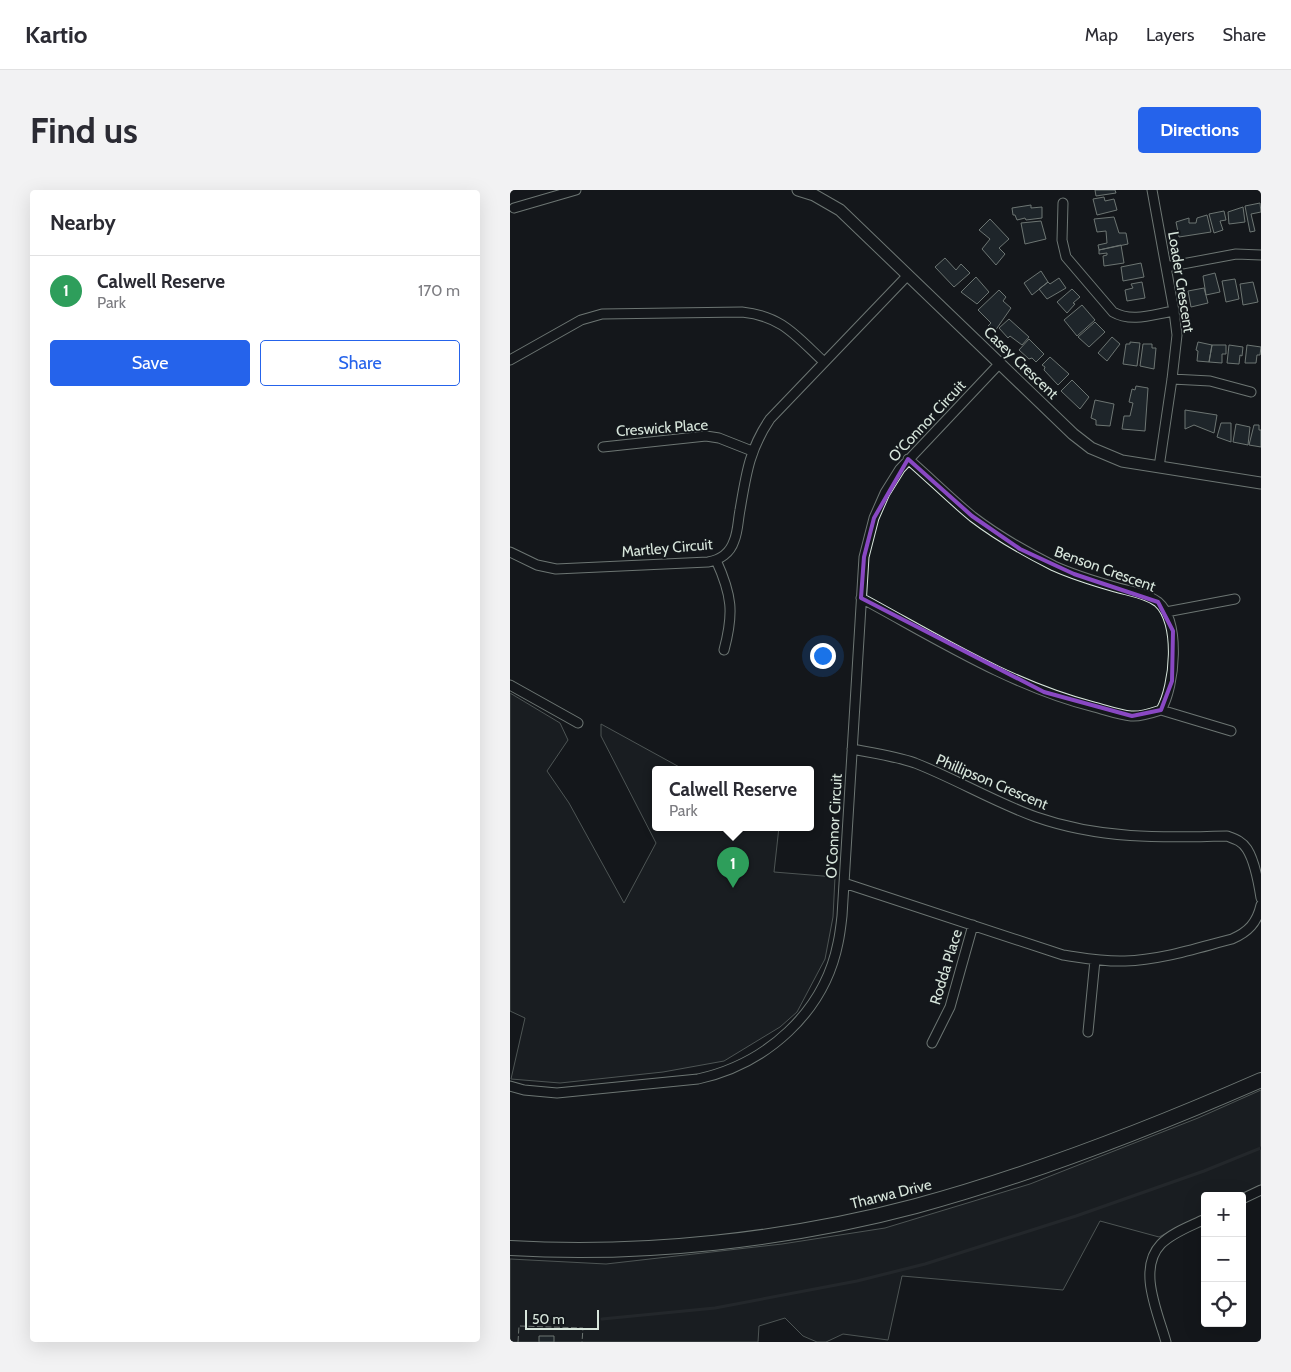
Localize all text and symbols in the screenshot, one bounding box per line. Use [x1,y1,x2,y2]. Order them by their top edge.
text: Kartio [25,20,88,49]
text: Map [1085,24,1118,46]
text: Layers [1146,24,1195,46]
text: Share [1223,24,1266,46]
button: Directions [1138,107,1261,153]
text: Find us [30,109,138,152]
text: Nearby [50,210,116,235]
street label: Loader Crescent [1164,230,1198,334]
text: Calwell Reserve [97,270,225,293]
text: 1 [63,281,69,300]
text: 170 m [418,281,460,300]
text: Park [97,293,126,312]
street label: Casey Crescent [980,323,1062,403]
button: Save [50,340,250,386]
button: Share [260,340,460,386]
street label: O'Connor Circuit [885,377,969,465]
street label: Creswick Place [615,416,709,440]
street label: Martley Circuit [621,535,713,561]
street label: Benson Crescent [1052,542,1158,596]
your location [810,643,836,669]
street label: Phillipson Crescent [933,750,1051,814]
popup [652,766,814,831]
street label: O'Connor Circuit [822,773,846,879]
text: Calwell Reserve [669,778,797,801]
text: Park [669,801,698,820]
pin: 1 [717,847,749,888]
street label: Rodda Place [926,927,966,1007]
street label: Tharwa Drive [849,1175,934,1213]
map controls [1201,1192,1246,1327]
button: + [1201,1192,1246,1237]
button: − [1201,1237,1246,1282]
button: locate [1201,1282,1246,1327]
scale bar [525,1307,599,1330]
text: 50 m [532,1310,565,1328]

